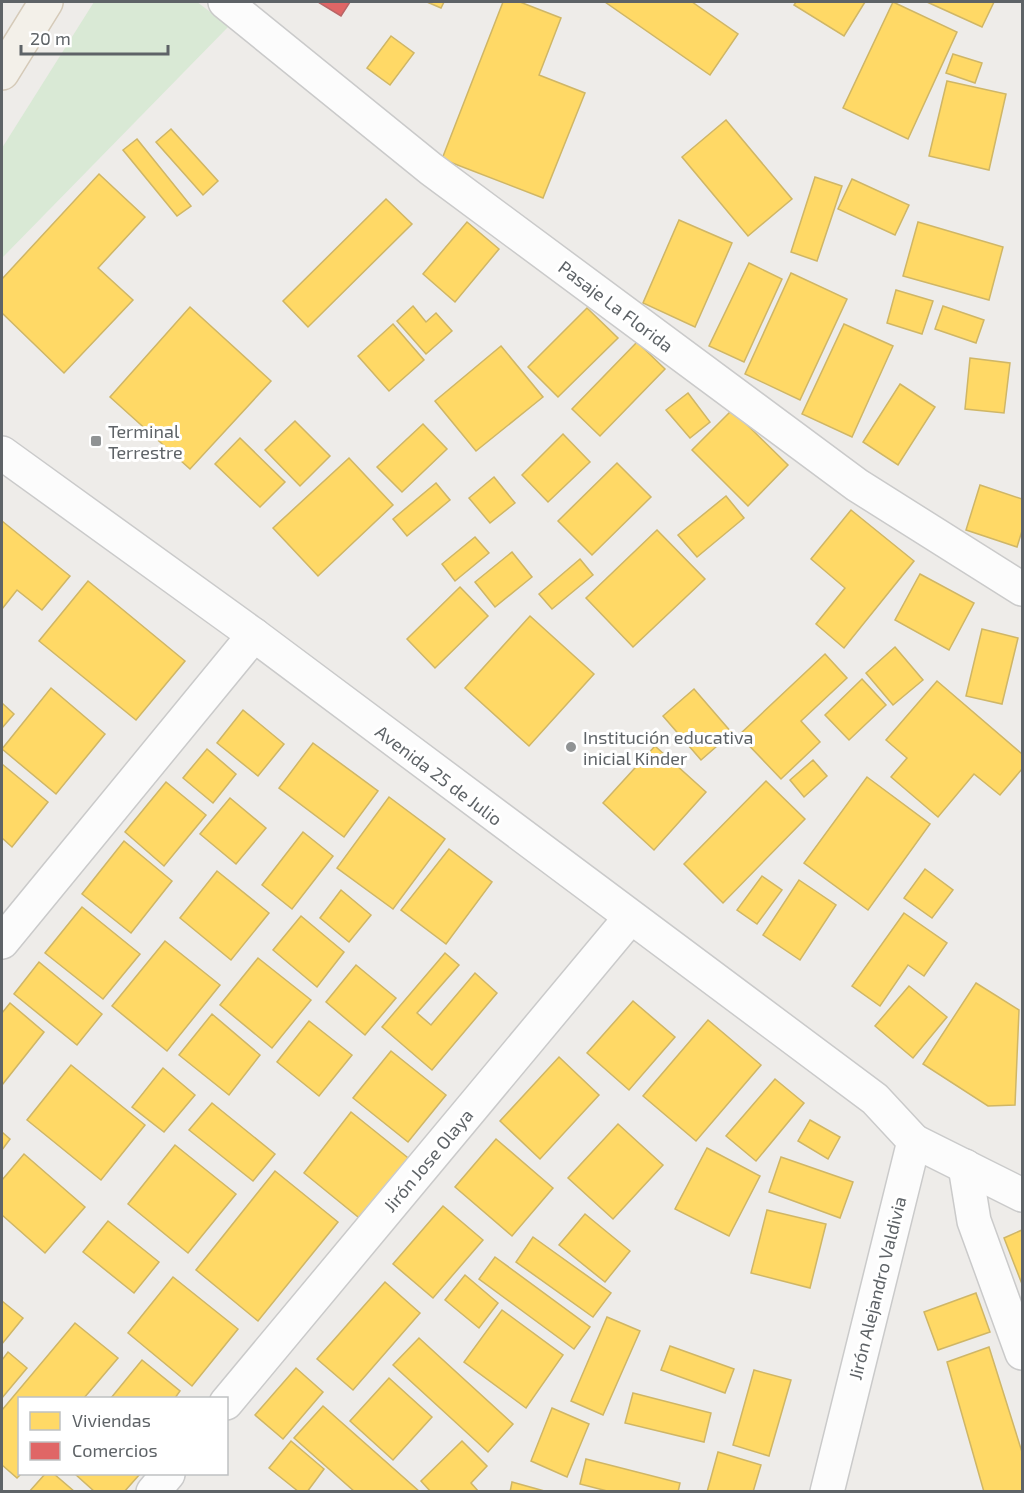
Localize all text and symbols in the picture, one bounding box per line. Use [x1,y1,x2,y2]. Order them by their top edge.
scale bar [21,18,168,56]
text: 20 m [30,27,71,49]
street label: Pasaje La Florida [554,256,678,356]
place label: Terminal Terrestre [108,420,183,463]
marker: Terminal Terrestre [89,434,103,448]
street label: Avenida 25 de Julio [371,720,507,830]
place label: Institución educativa inicial Kinder [583,726,753,769]
marker: Institución educativa inicial Kinder [564,740,578,754]
street label: Jirón Jose Olaya [379,1104,477,1216]
street label: Jirón Alejandro Valdivia [844,1194,910,1382]
legend [18,1397,228,1475]
text: Viviendas [72,1409,151,1431]
text: Comercios [72,1439,158,1461]

